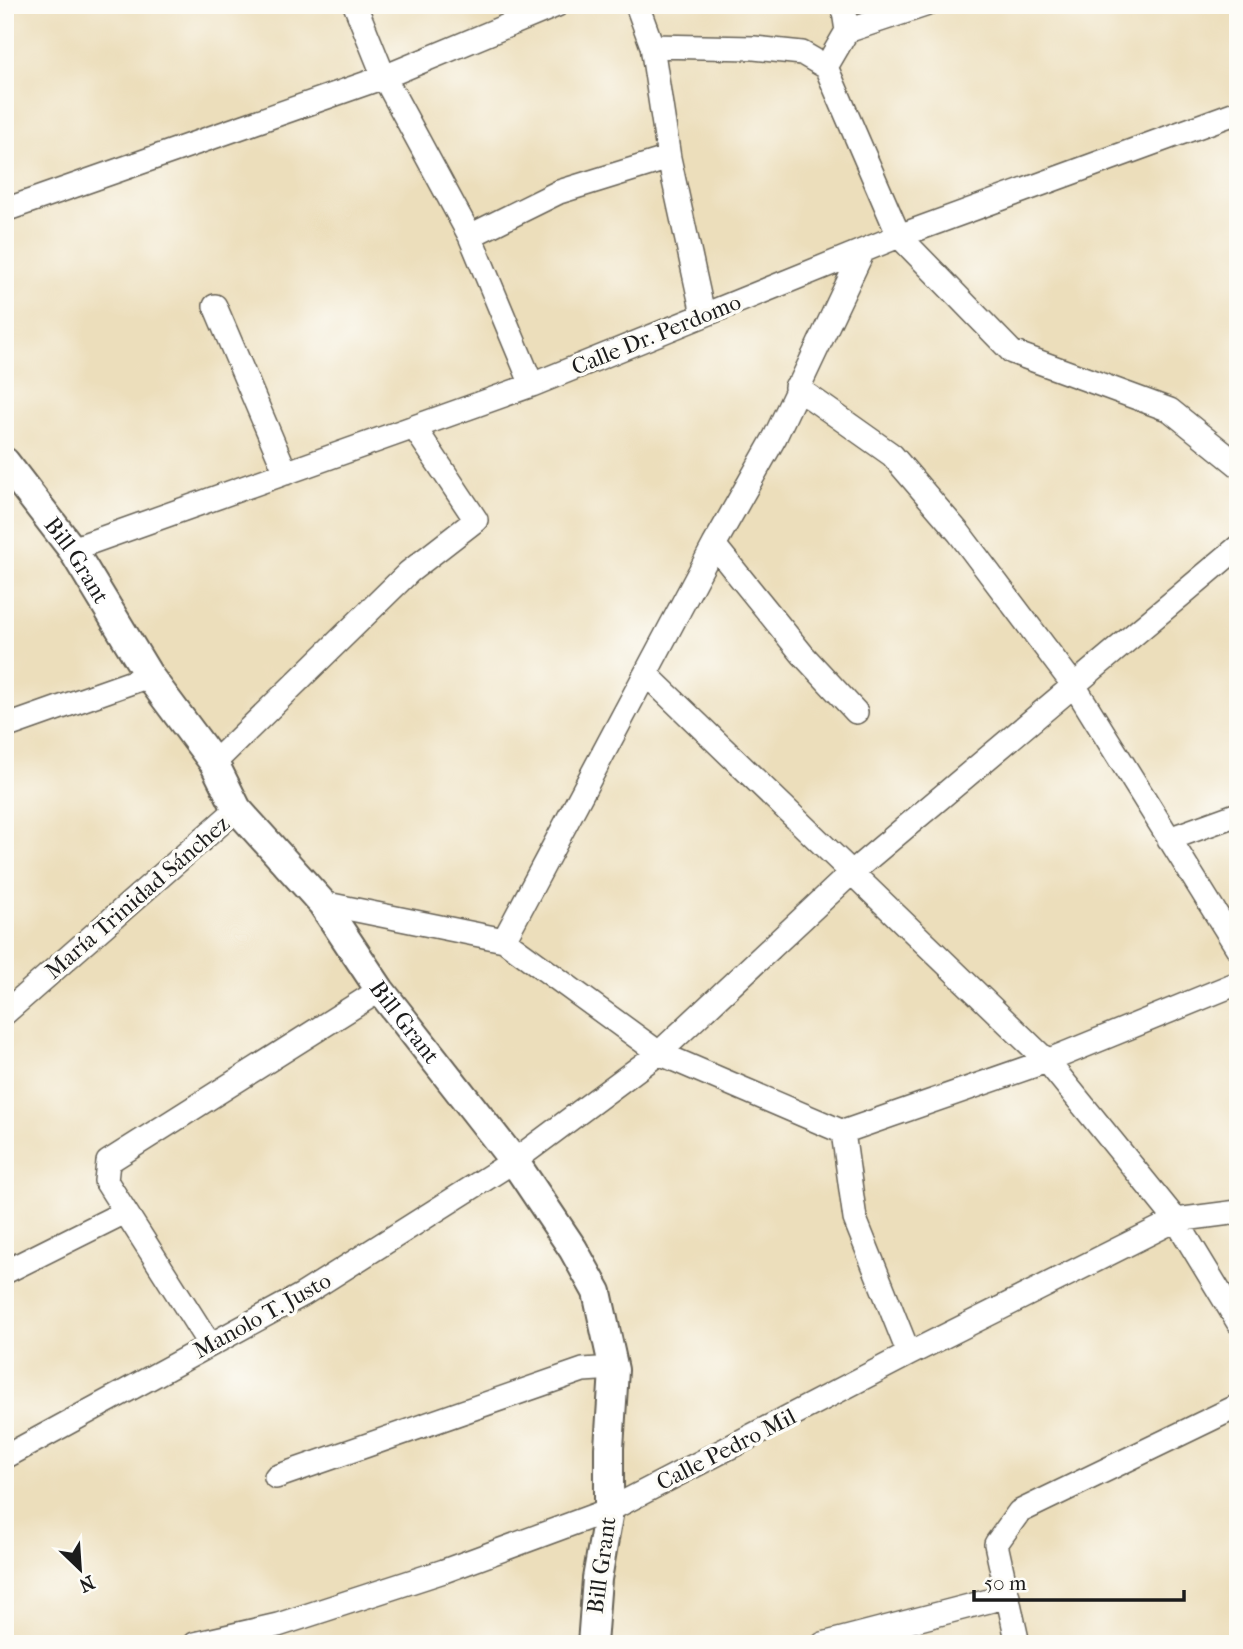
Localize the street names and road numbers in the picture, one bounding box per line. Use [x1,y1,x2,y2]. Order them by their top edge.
street label: Calle Dr. Perdomo [568,288,745,381]
street label: Bill Grant [39,512,115,608]
street label: María Trinidad Sánchez [40,810,235,985]
street label: Bill Grant [364,976,445,1069]
street label: Manolo T. Justo [189,1267,336,1364]
street label: Calle Pedro Mil [652,1402,801,1496]
street label: Bill Grant [581,1515,622,1615]

